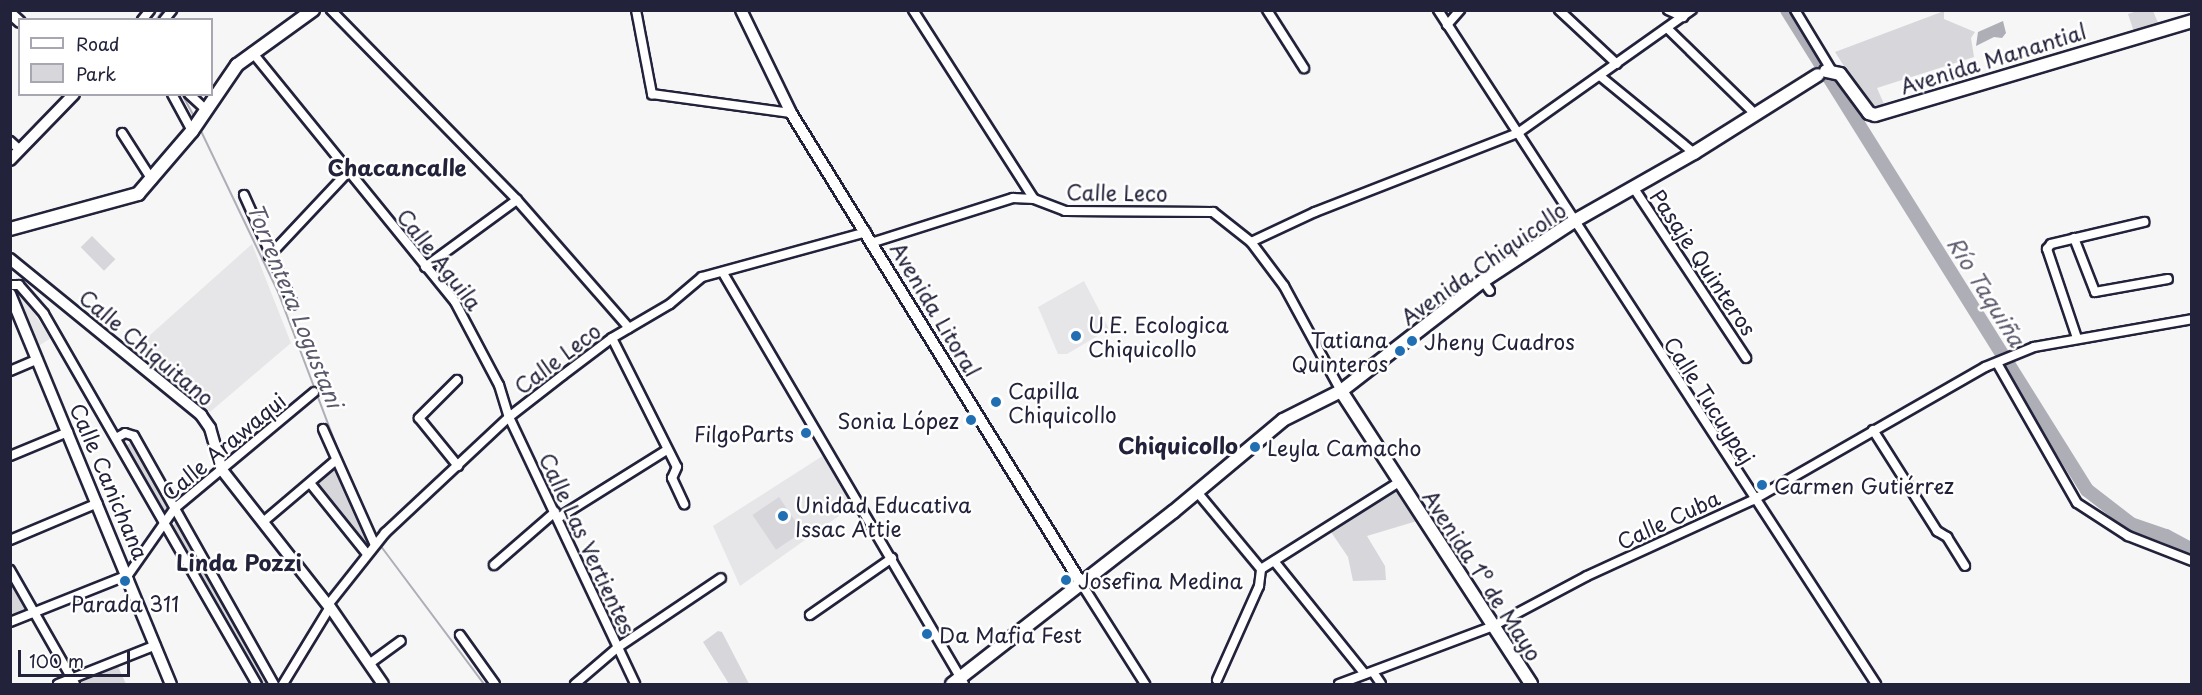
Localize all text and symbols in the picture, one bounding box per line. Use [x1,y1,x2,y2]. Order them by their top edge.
legend [18,18,213,96]
street label: Avenida Manantial [1898,18,2088,98]
text: Road [76,30,120,57]
text: Park [76,60,116,87]
district label: Chacancalle [327,154,467,180]
street label: Calle Leco [1066,179,1168,205]
street label: Pasaje Quinteros [1647,185,1761,339]
street label: Avenida Chiquicollo [1396,197,1570,329]
water label: Torrentera Logustani [243,198,349,412]
street label: Calle Aguila [392,203,488,315]
water label: Río Taquiña [1942,231,2032,351]
street label: Avenida Litoral [886,238,986,380]
street label: Calle Chiquitano [75,283,219,411]
place label: U.E. Ecologica Chiquicollo [1088,311,1230,361]
street label: Calle Leco [509,317,605,399]
place label: Tatiana Quinteros [1291,326,1388,376]
place label: Jheny Cuadros [1424,328,1575,354]
marker: U.E. Ecologica Chiquicollo [1069,329,1083,343]
street label: Calle Tucuypaj [1659,331,1761,469]
marker: Jheny Cuadros [1405,334,1419,348]
marker: Tatiana Quinteros [1393,344,1407,358]
place label: Capilla Chiquicollo [1008,377,1117,427]
street label: Calle Arawaqui [156,387,290,505]
marker: Capilla Chiquicollo [989,395,1003,409]
street label: Calle Canichana [66,399,154,563]
place label: Sonia López [839,407,959,433]
marker: Sonia López [964,413,978,427]
place label: FilgoParts [694,420,794,446]
marker: FilgoParts [799,426,813,440]
district label: Chiquicollo [1118,432,1238,458]
place label: Leyla Camacho [1267,434,1422,460]
marker: Leyla Camacho [1248,440,1262,454]
street label: Calle Las Vertientes [535,448,641,638]
place label: Carmen Gutiérrez [1774,472,1957,498]
marker: Carmen Gutiérrez [1755,478,1769,492]
street label: Avenida 1º de Mayo [1418,484,1548,666]
street label: Calle Cuba [1612,484,1724,554]
place label: Unidad Educativa Issac Attie [795,491,973,541]
marker: Unidad Educativa Issac Attie [776,509,790,523]
district label: Linda Pozzi [176,549,302,575]
place label: Josefina Medina [1078,567,1243,593]
marker: Josefina Medina [1059,573,1073,587]
marker: Parada 311 [118,574,132,588]
place label: Parada 311 [71,590,179,616]
place label: Da Mafia Fest [939,621,1082,647]
marker: Da Mafia Fest [920,627,934,641]
scale bar [21,638,134,676]
text: 100 m [29,647,84,674]

